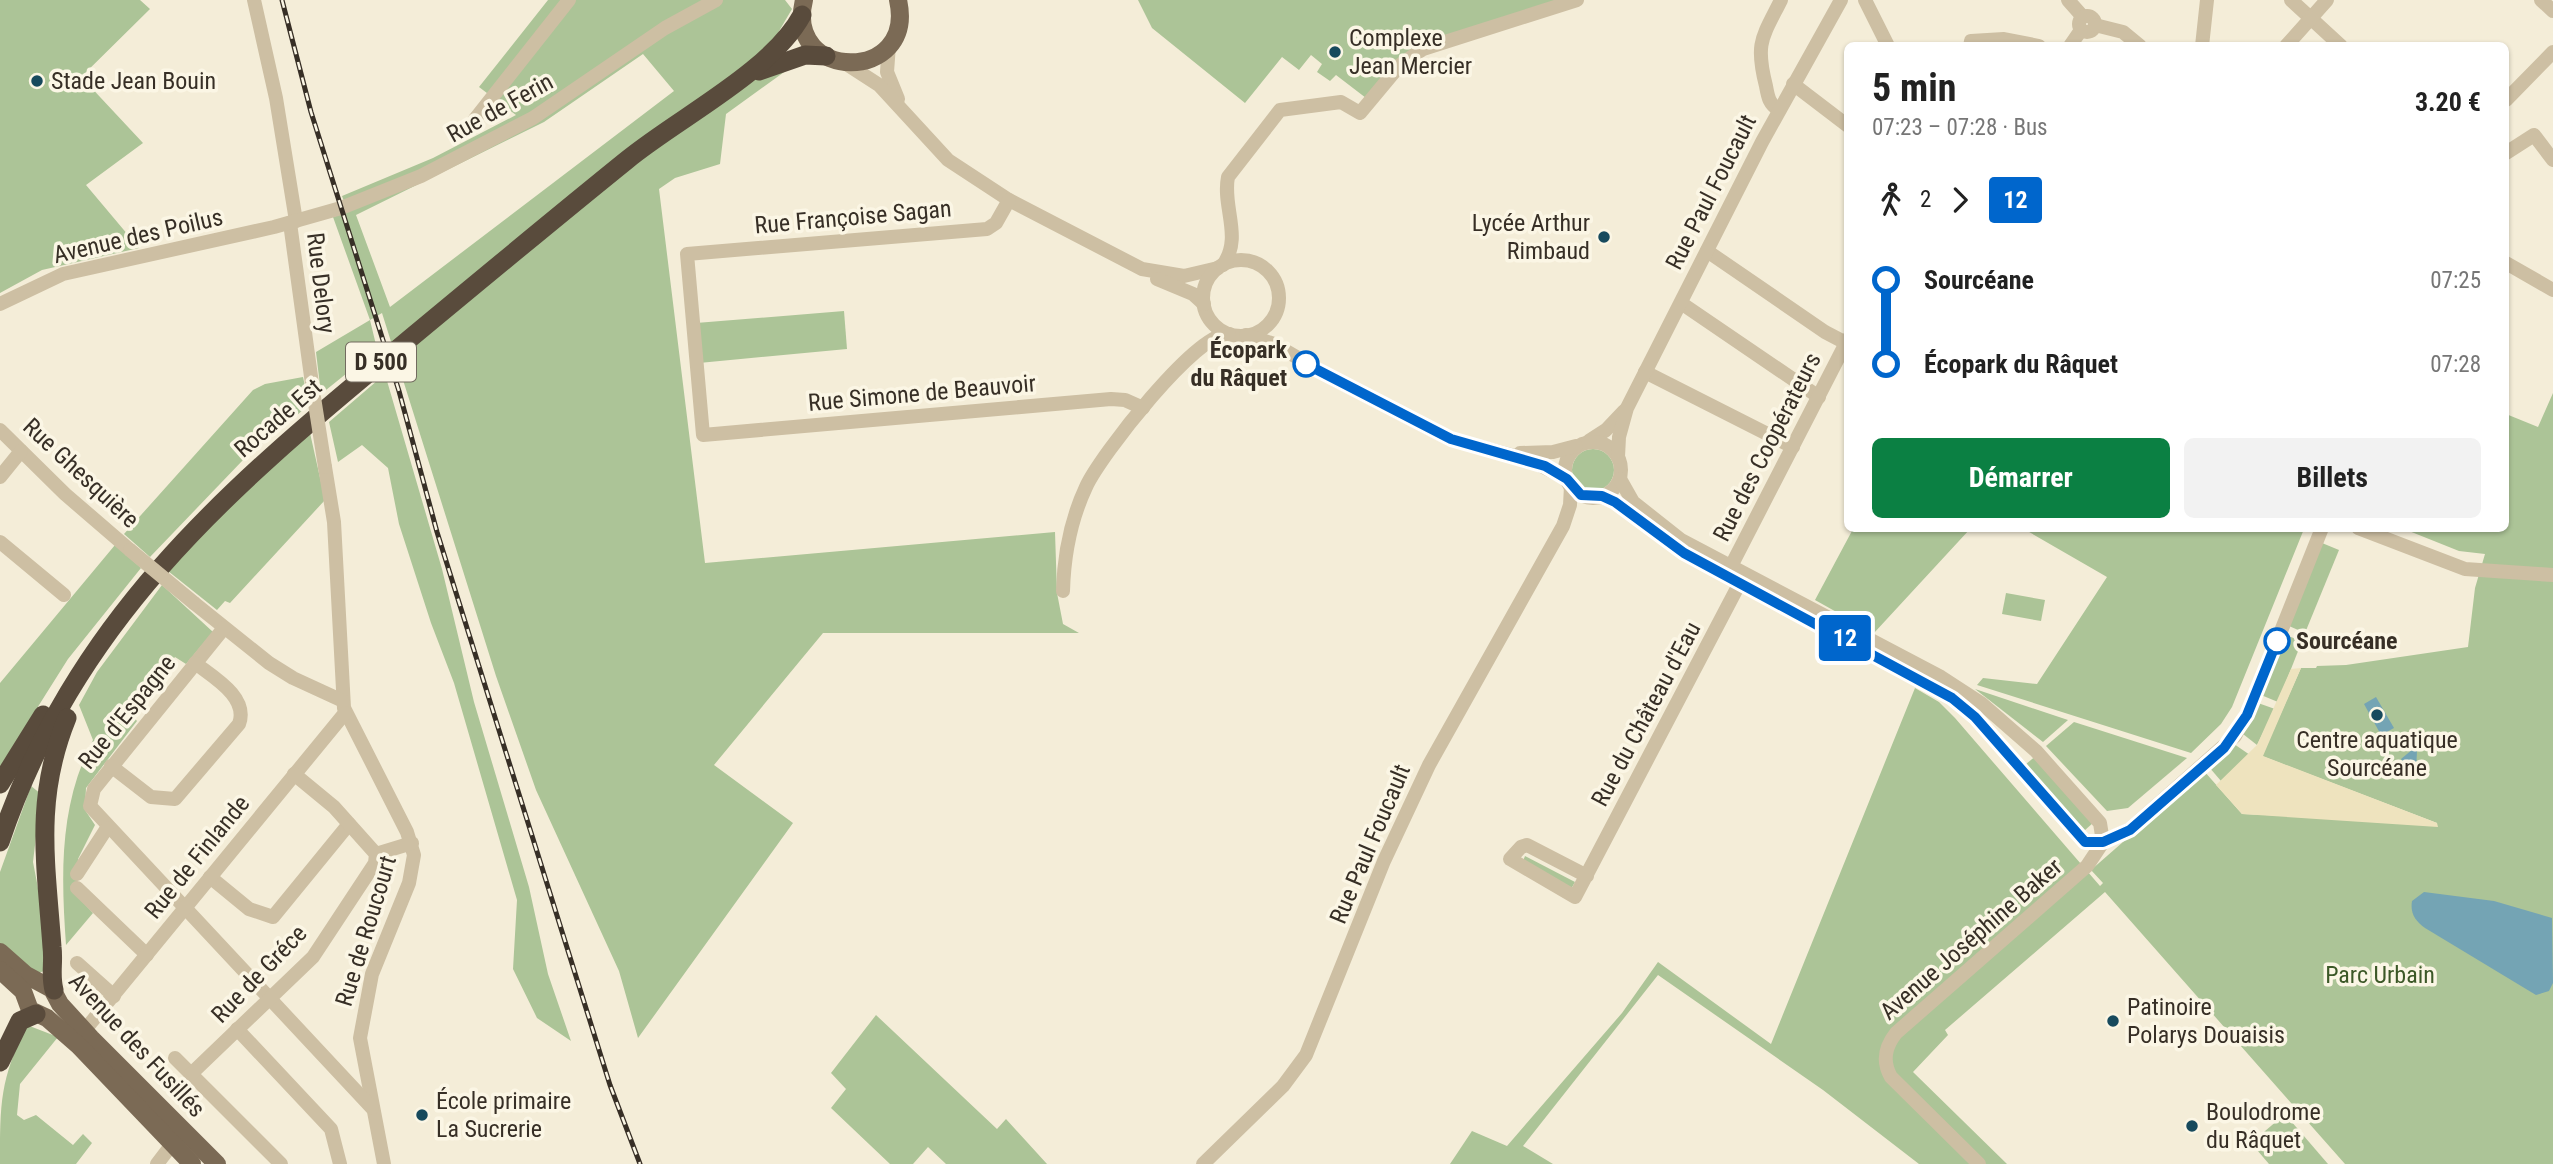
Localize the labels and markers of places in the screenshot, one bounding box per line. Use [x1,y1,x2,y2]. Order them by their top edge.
place label: Complexe Jean Mercier [1349,24,1472,80]
marker: Complexe Jean Mercier [1327,44,1343,60]
place label: Stade Jean Bouin [51,67,216,95]
marker: Stade Jean Bouin [29,73,45,89]
place label: Lycée Arthur Rimbaud [1472,209,1590,265]
marker: Lycée Arthur Rimbaud [1596,229,1612,245]
place label: Écopark du Râquet [1191,336,1288,392]
marker: Écopark du Râquet [1293,351,1319,377]
place label: Sourcéane [2296,627,2398,655]
marker: Sourcéane [2264,628,2290,654]
marker: Centre aquatique Sourcéane [2369,707,2385,723]
place label: Centre aquatique Sourcéane [2296,726,2458,782]
place label: Patinoire Polarys Douaisis [2127,993,2285,1049]
marker: Patinoire Polarys Douaisis [2105,1013,2121,1029]
place label: École primaire La Sucrerie [436,1087,571,1143]
place label: Boulodrome du Râquet [2206,1098,2321,1154]
marker: École primaire La Sucrerie [414,1107,430,1123]
marker: Boulodrome du Râquet [2184,1118,2200,1134]

